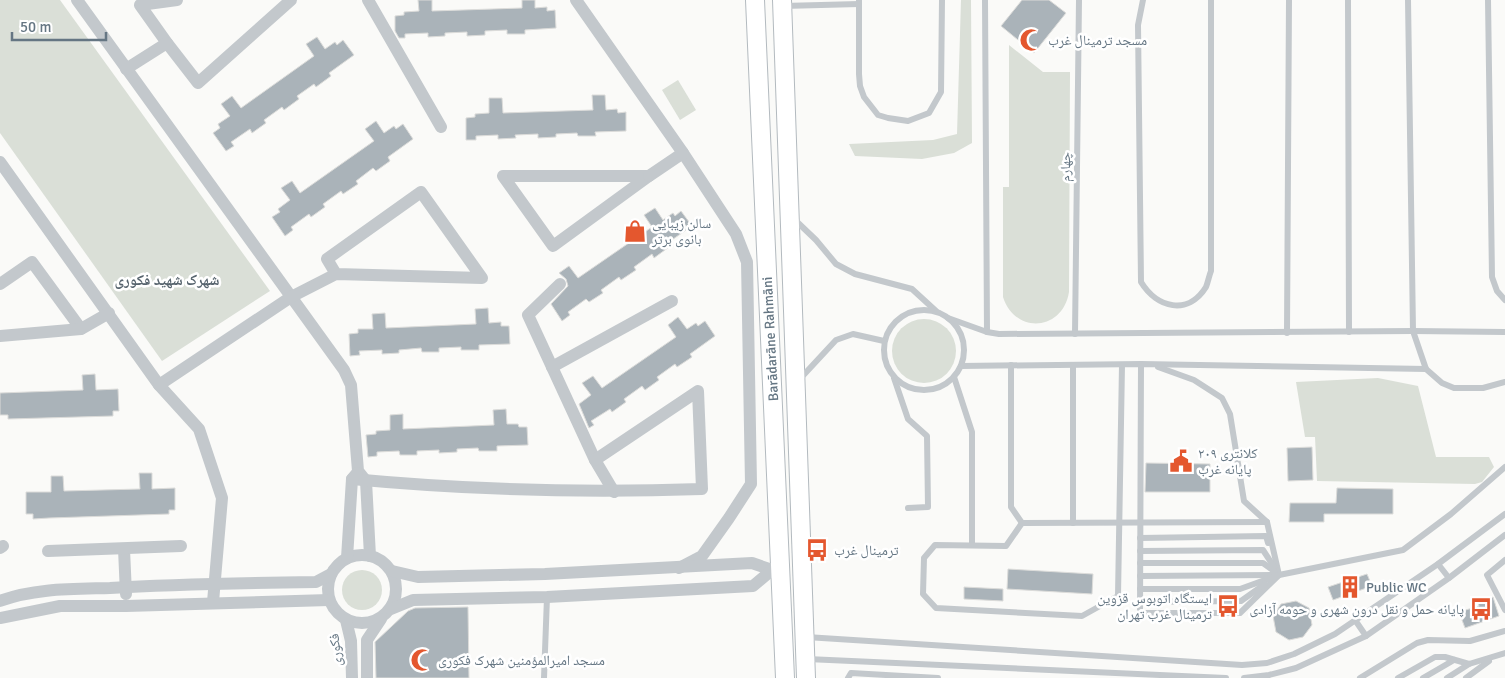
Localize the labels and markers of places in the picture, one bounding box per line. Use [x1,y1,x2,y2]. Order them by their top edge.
mosque icon: مسجد ترمینال غرب [1018,27,1044,53]
place label: مسجد ترمینال غرب [1048,32,1147,49]
place label: سالن زیبایی بانوی برتر [651,215,711,248]
shop icon: سالن زیبایی بانوی برتر [622,218,648,244]
place label: کلانتری ۲۰۹ پایانه غرب [1198,445,1258,478]
public building icon: کلانتری ۲۰۹ پایانه غرب [1168,448,1194,474]
bus stop icon: ترمینال غرب [804,537,830,563]
place label: ترمینال غرب [834,542,899,559]
building icon: Public WC [1337,574,1363,600]
place label: Public WC [1366,579,1427,596]
place label: ایستگاه اتوبوس قزوین ترمینال غرب تهران [1097,590,1212,623]
bus stop icon: ایستگاه اتوبوس قزوین ترمینال غرب تهران [1215,593,1241,619]
bus stop icon: پایانه حمل و نقل درون شهری و حومه آزادی [1468,596,1494,622]
place label: پایانه حمل و نقل درون شهری و حومه آزادی [1249,601,1464,618]
mosque icon: مسجد امیرالمؤمنین شهرک فکوری [409,647,435,673]
place label: مسجد امیرالمؤمنین شهرک فکوری [438,652,605,669]

